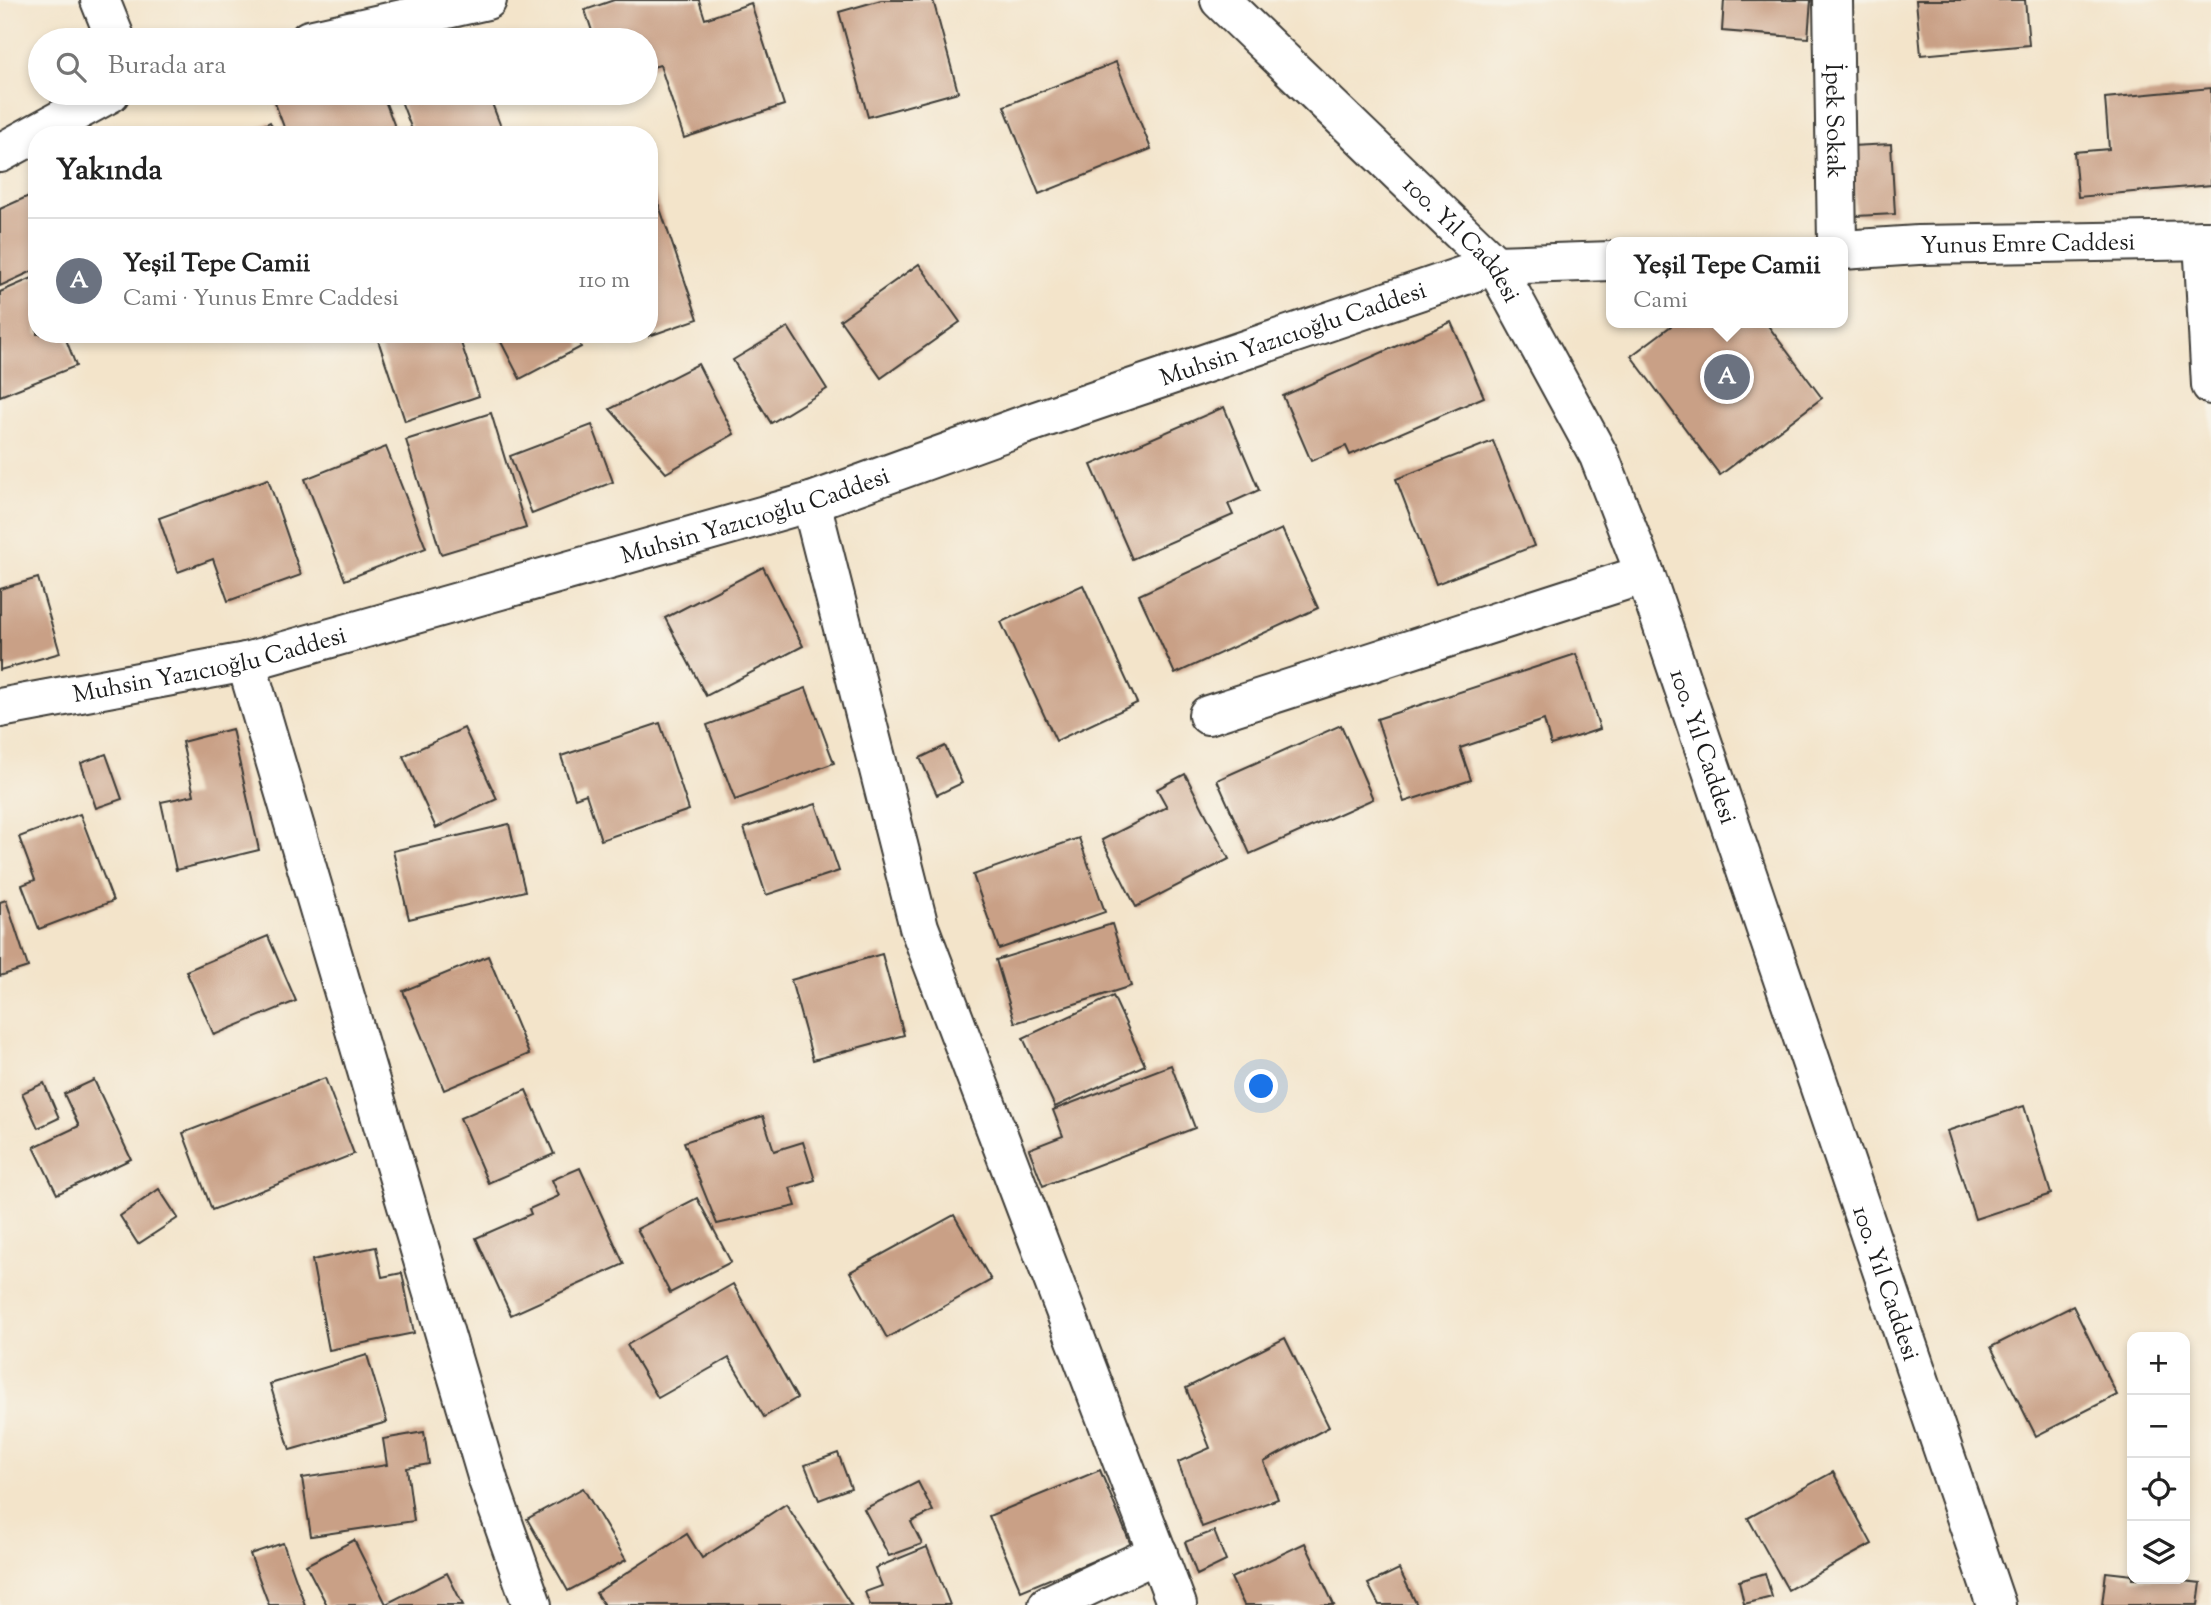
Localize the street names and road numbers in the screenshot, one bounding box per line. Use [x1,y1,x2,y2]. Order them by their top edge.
street label: İpek Sokak [1815,63,1851,179]
street label: 100. Yıl Caddesi [1394,170,1527,309]
street label: Yunus Emre Caddesi [1920,226,2136,264]
street label: Muhsin Yazıcıoğlu Caddesi [1156,274,1431,397]
street label: Muhsin Yazıcıoğlu Caddesi [617,460,895,574]
street label: Muhsin Yazıcıoğlu Caddesi [70,619,351,713]
street label: 100. Yıl Caddesi [1660,665,1744,829]
street label: 100. Yıl Caddesi [1842,1202,1927,1366]

